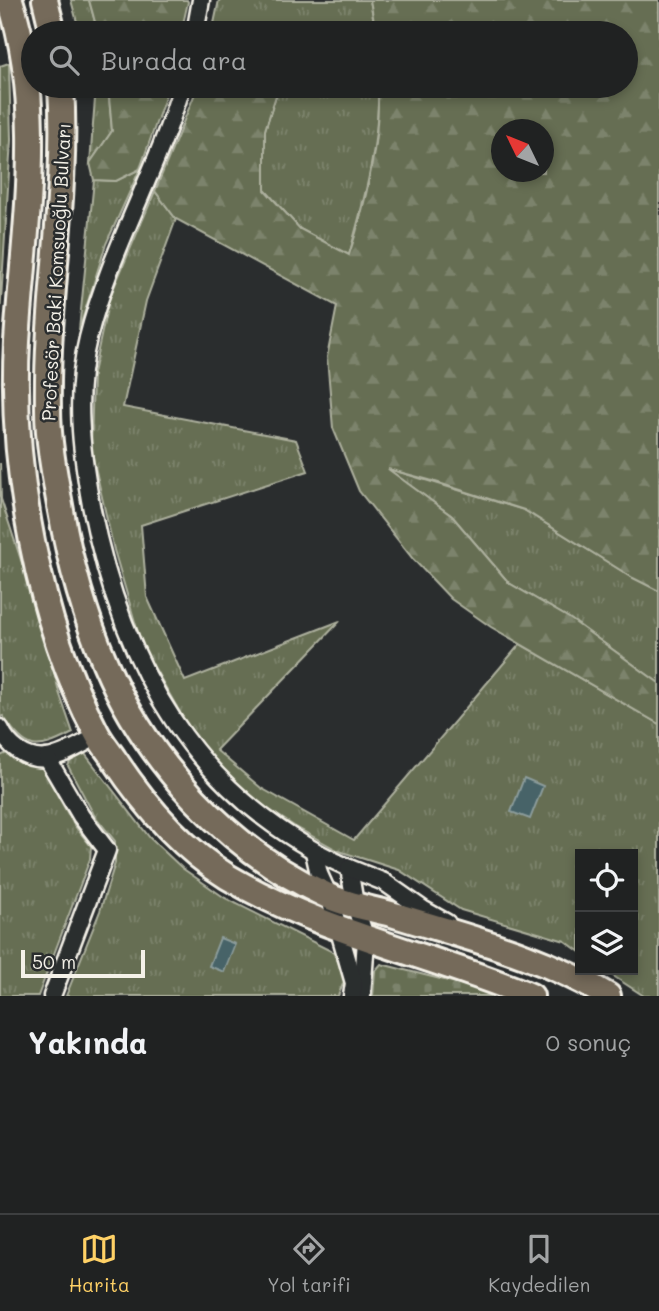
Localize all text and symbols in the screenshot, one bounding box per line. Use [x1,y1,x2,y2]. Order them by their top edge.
search box [21,21,638,98]
icon: search [45,41,83,79]
text: Burada ara [101,43,247,77]
north arrow [491,119,554,182]
street label: Profesör Baki Komsuoğlu Bulvarı [35,122,76,422]
map controls [575,849,638,975]
button: locate [575,849,638,912]
button: layers [575,912,638,975]
scale bar [21,947,145,979]
text: 50 m [32,949,76,974]
text: Yakında [28,1022,147,1062]
text: 0 sonuç [546,1027,631,1057]
tab: Harita [69,1230,130,1297]
tab: Yol tarifi [267,1230,351,1297]
tab: Kaydedilen [488,1230,590,1297]

